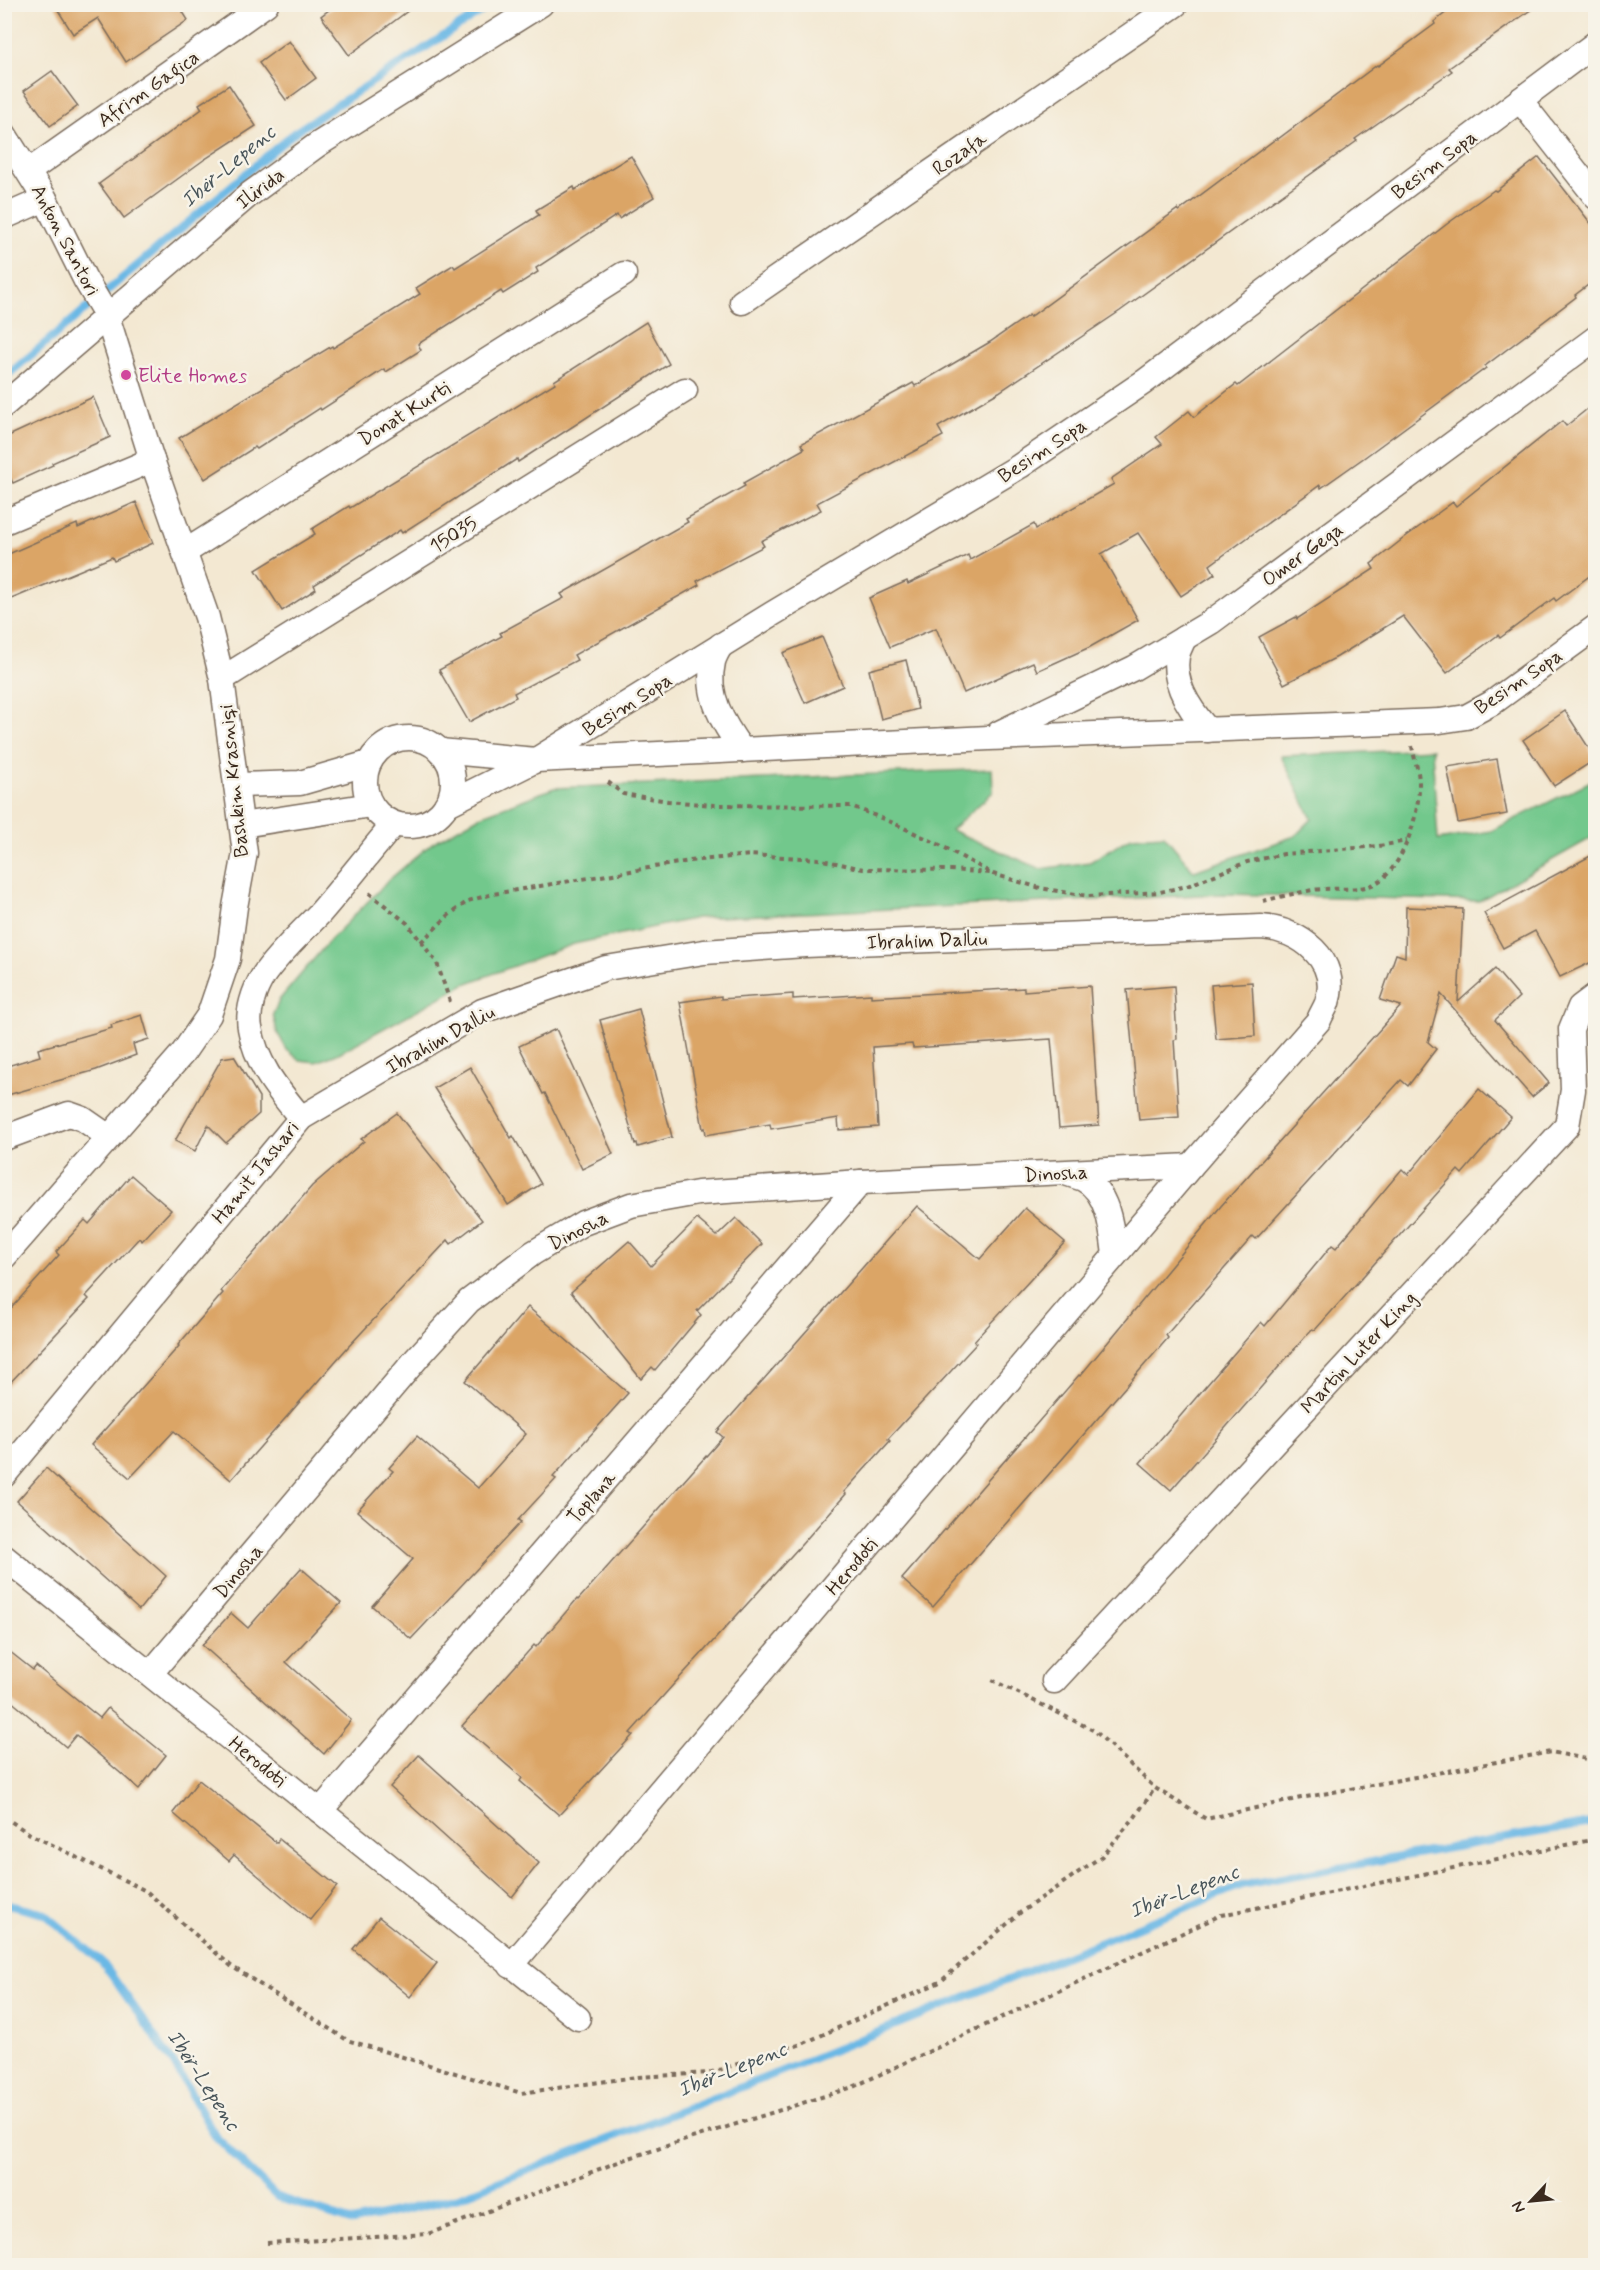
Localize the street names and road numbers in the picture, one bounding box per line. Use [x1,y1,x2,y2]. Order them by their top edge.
street label: Afrim Gagica [93,44,206,136]
street label: Besim Sopa [1386,124,1483,206]
street label: Rozafa [927,125,993,183]
street label: Ilirida [231,162,291,216]
street label: Anton Santori [24,180,105,301]
street label: Donat Kurti [354,375,456,453]
street label: Besim Sopa [993,412,1093,490]
street label: 15035 [425,510,483,560]
street label: Omer Gega [1257,517,1349,594]
street label: Besim Sopa [1469,643,1568,722]
street label: Besim Sopa [578,667,678,743]
street label: Bashkim Krasniqi [213,703,256,859]
street label: Ibrahim Dalliu [866,926,988,957]
street label: Ibrahim Dalliu [381,999,500,1081]
street label: Hamit Jashari [206,1116,306,1230]
street label: Dinosha [1023,1159,1089,1190]
street label: Dinosha [544,1205,613,1258]
street label: Martin Luter King [1295,1286,1423,1420]
street label: Toplana [561,1465,623,1530]
street label: Herodoti [820,1532,884,1602]
street label: Dinosha [208,1539,270,1605]
street label: Herodoti [222,1730,292,1794]

